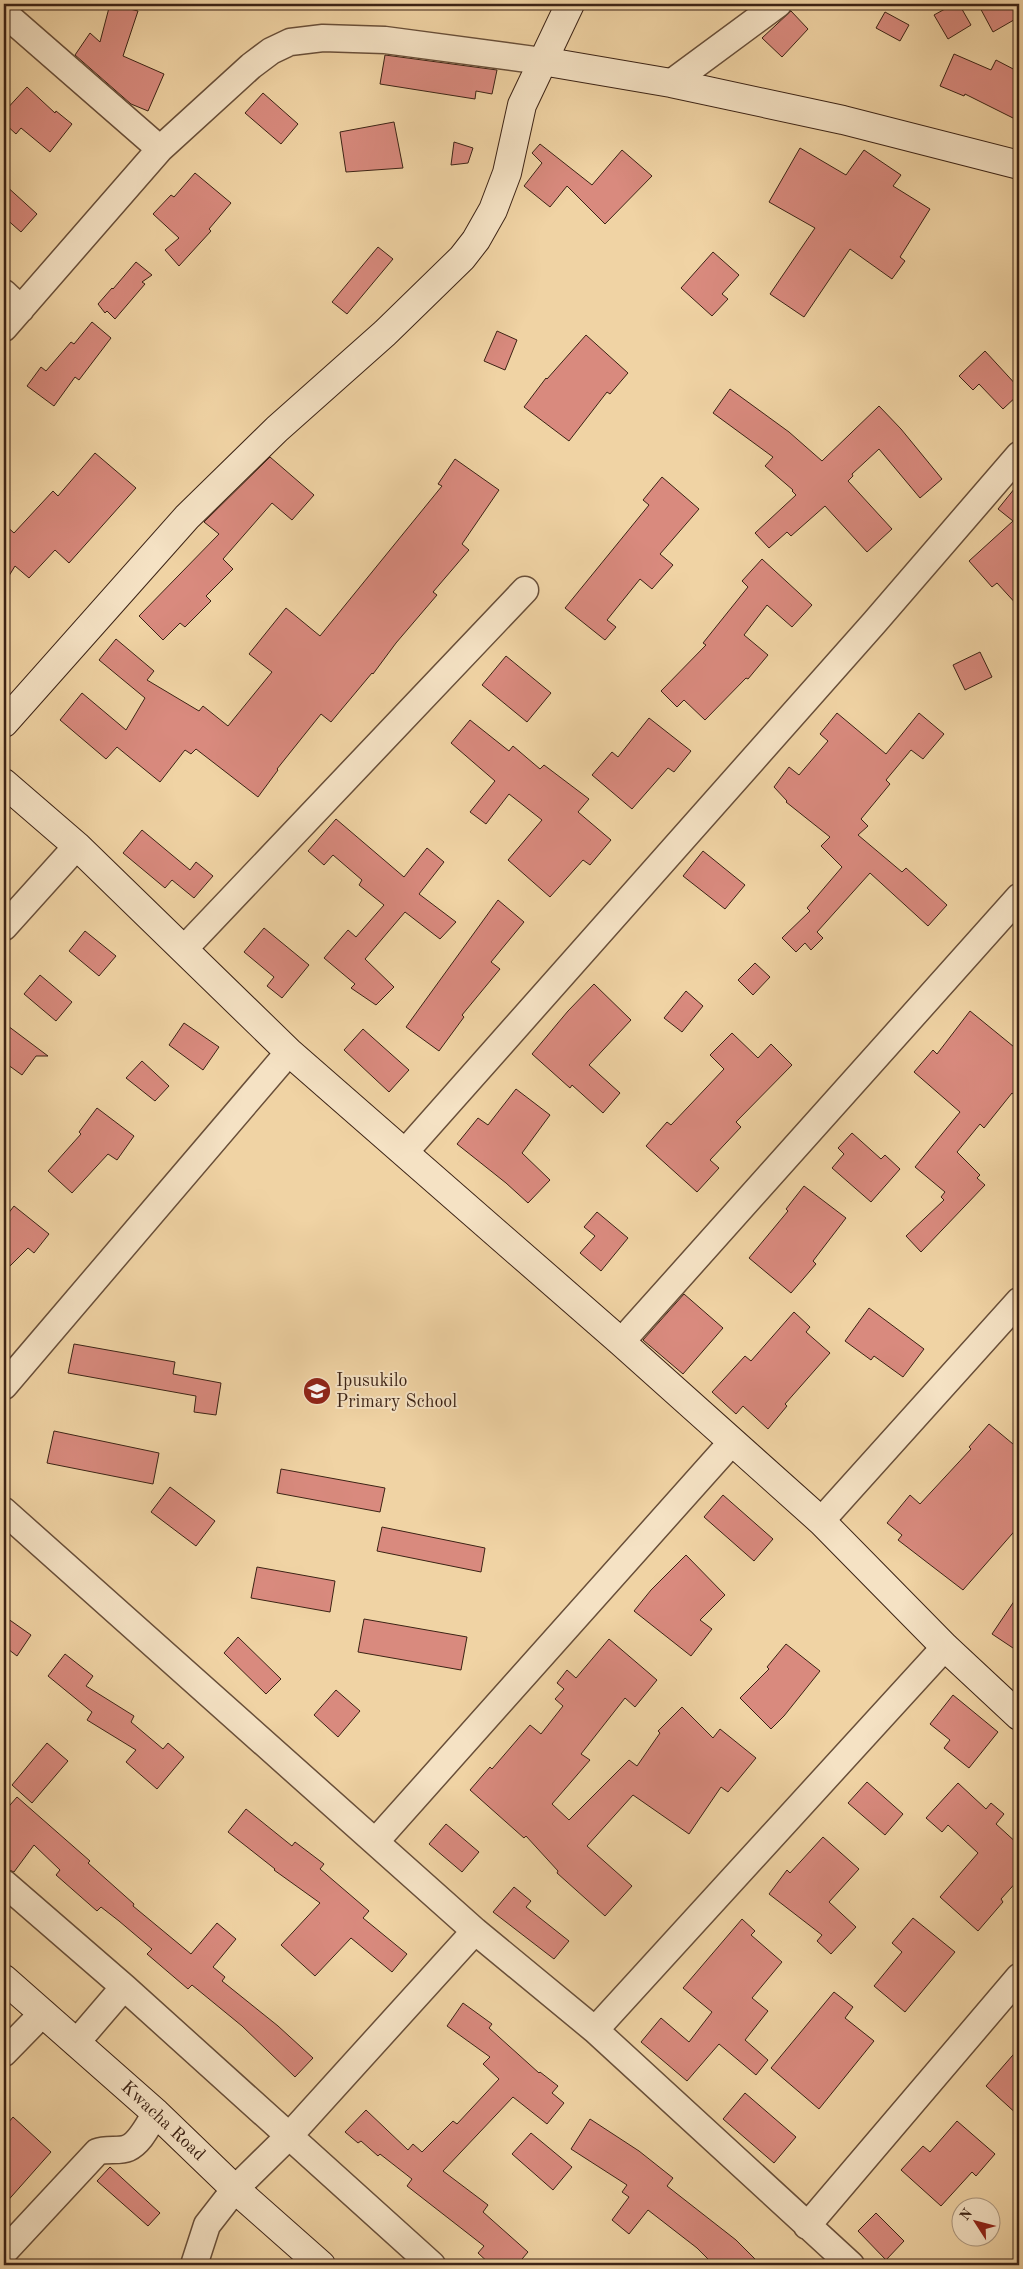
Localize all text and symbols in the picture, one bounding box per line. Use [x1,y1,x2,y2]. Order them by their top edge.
place label: Ipusukilo Primary School [336,1372,457,1411]
school or university icon: Ipusukilo Primary School [302,1376,332,1406]
street label: Kwacha Road [118,2078,208,2164]
north arrow [950,2196,1000,2246]
text: N [957,2206,975,2223]

